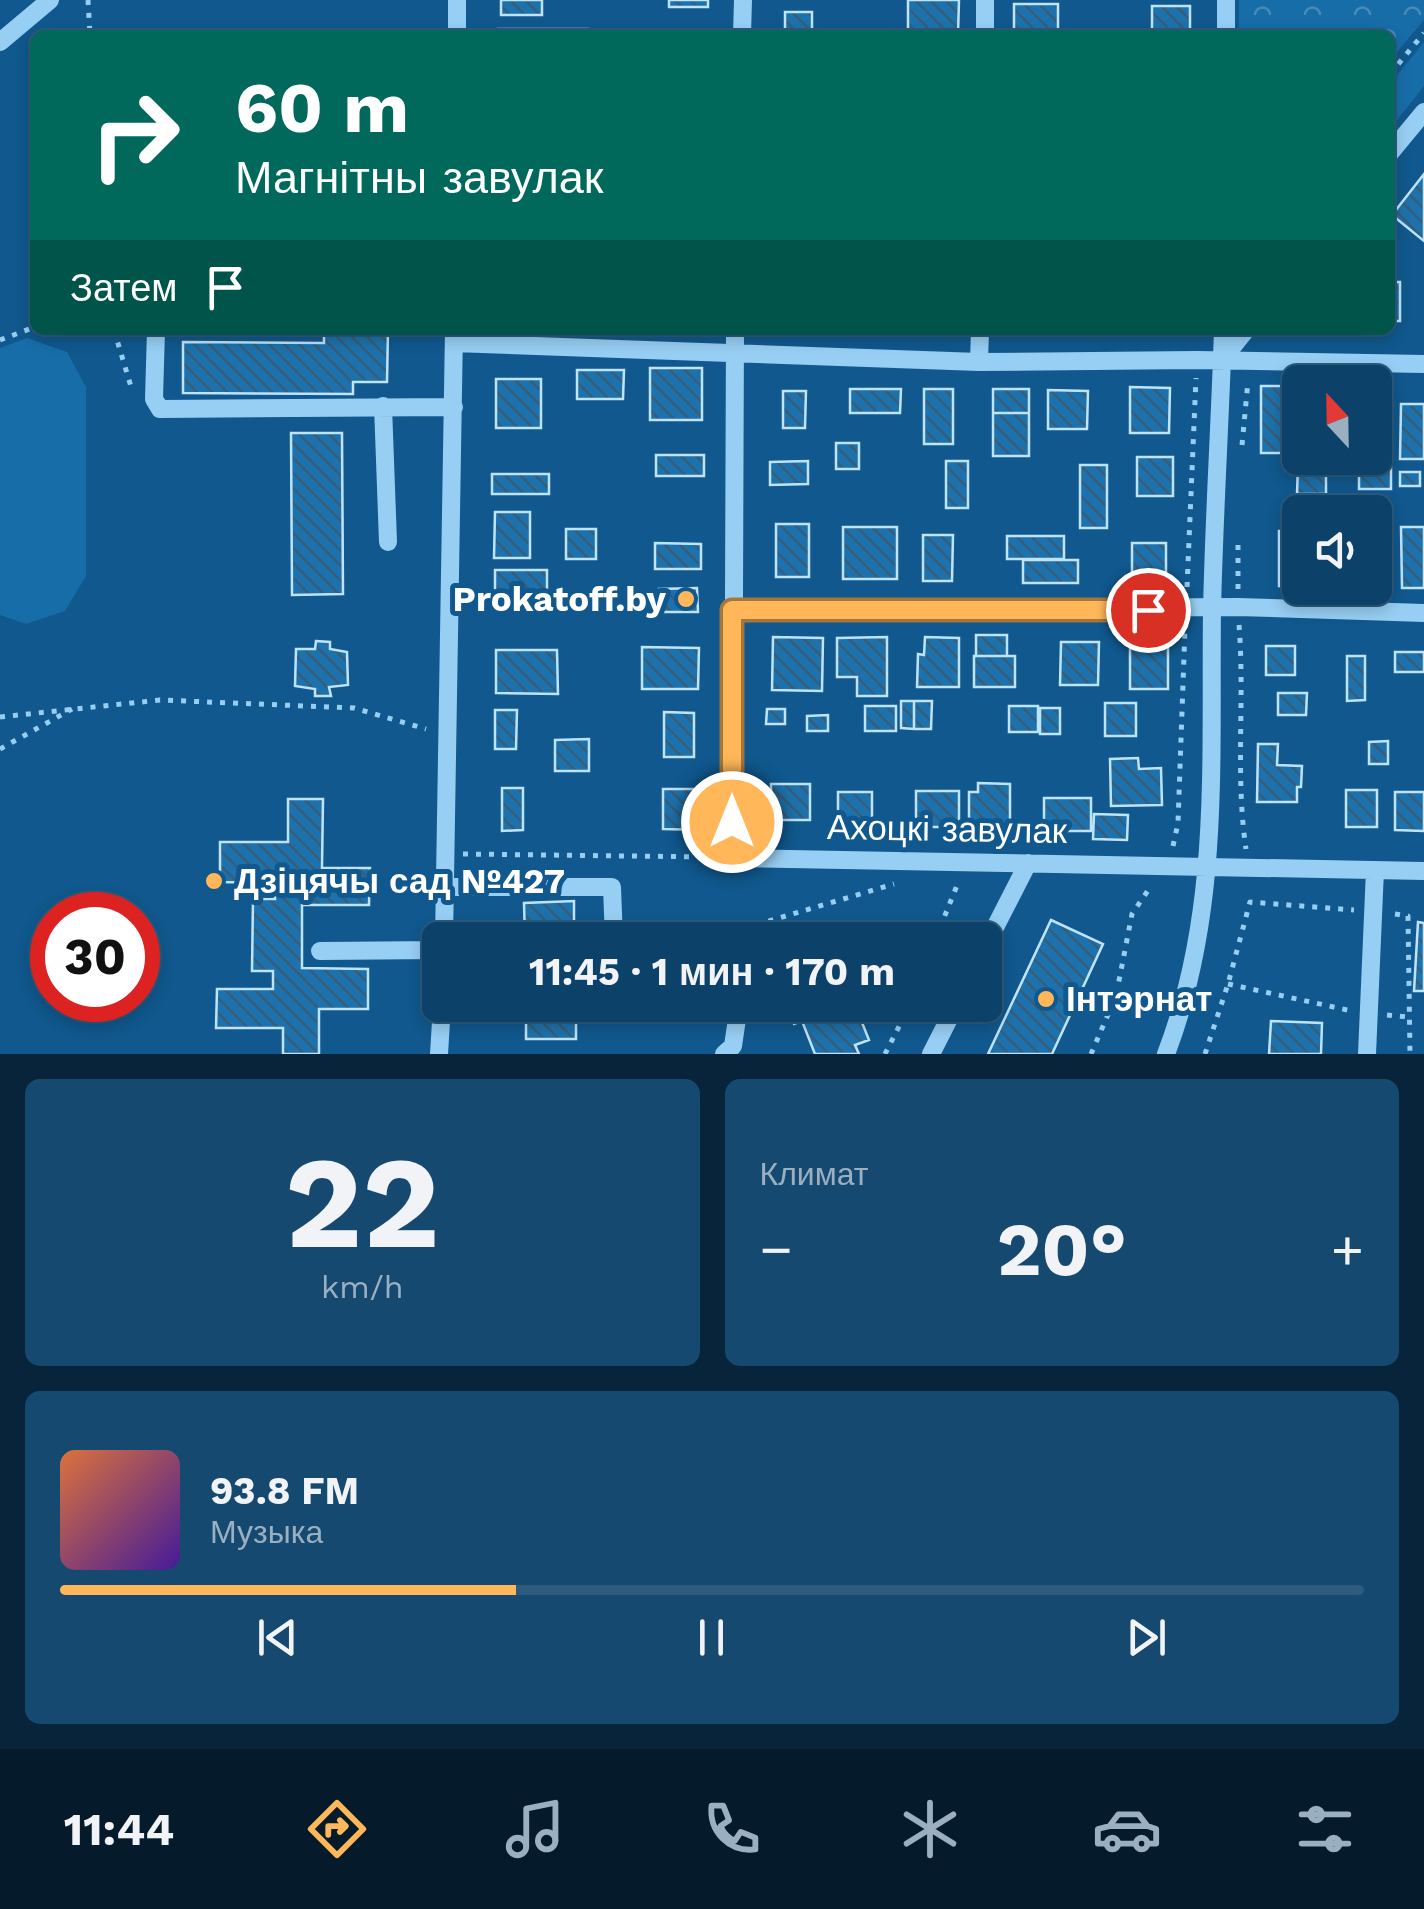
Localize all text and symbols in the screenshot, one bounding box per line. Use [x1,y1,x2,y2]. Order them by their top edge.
text: 60 m [235,67,409,149]
icon: right [70,70,200,200]
text: Магнітны завулак [235,151,604,204]
icon: arrive [198,260,253,315]
text: Затем [70,266,178,310]
north arrow [1282,365,1392,475]
map controls [1282,365,1392,605]
button: sound [1282,495,1392,605]
pin [1106,568,1191,653]
place label: Prokatoff.by [453,578,666,620]
icon: arrive [1121,583,1176,638]
marker: Prokatoff.by [675,588,697,610]
position arrow [680,770,784,874]
street label: Ахоцкі завулак [827,806,1068,852]
place label: Дзіцячы сад №427 [234,860,565,902]
marker: Дзіцячы сад №427 [203,870,225,892]
speed limit sign: 30 [30,892,160,1022]
text: 11:45 · 1 мин · 170 m [529,950,895,994]
place label: Інтэрнат [1066,978,1212,1020]
marker: Інтэрнат [1035,988,1057,1010]
text: 22 [285,1126,440,1279]
text: Климат [760,1155,868,1193]
text: 20° [997,1205,1127,1293]
text: − [760,1217,793,1281]
text: + [1331,1217,1364,1281]
text: km/h [321,1268,403,1306]
text: 93.8 FM [210,1469,359,1513]
text: Музыка [210,1513,323,1551]
icon: previous [250,1610,305,1665]
icon: pause [684,1610,739,1665]
icon: next [1119,1610,1174,1665]
icon: directions [302,1794,372,1864]
icon: music [500,1794,570,1864]
icon: phone [697,1794,767,1864]
icon: climate [895,1794,965,1864]
icon: car [1092,1794,1162,1864]
icon: filters [1290,1794,1360,1864]
text: 11:44 [64,1803,174,1856]

